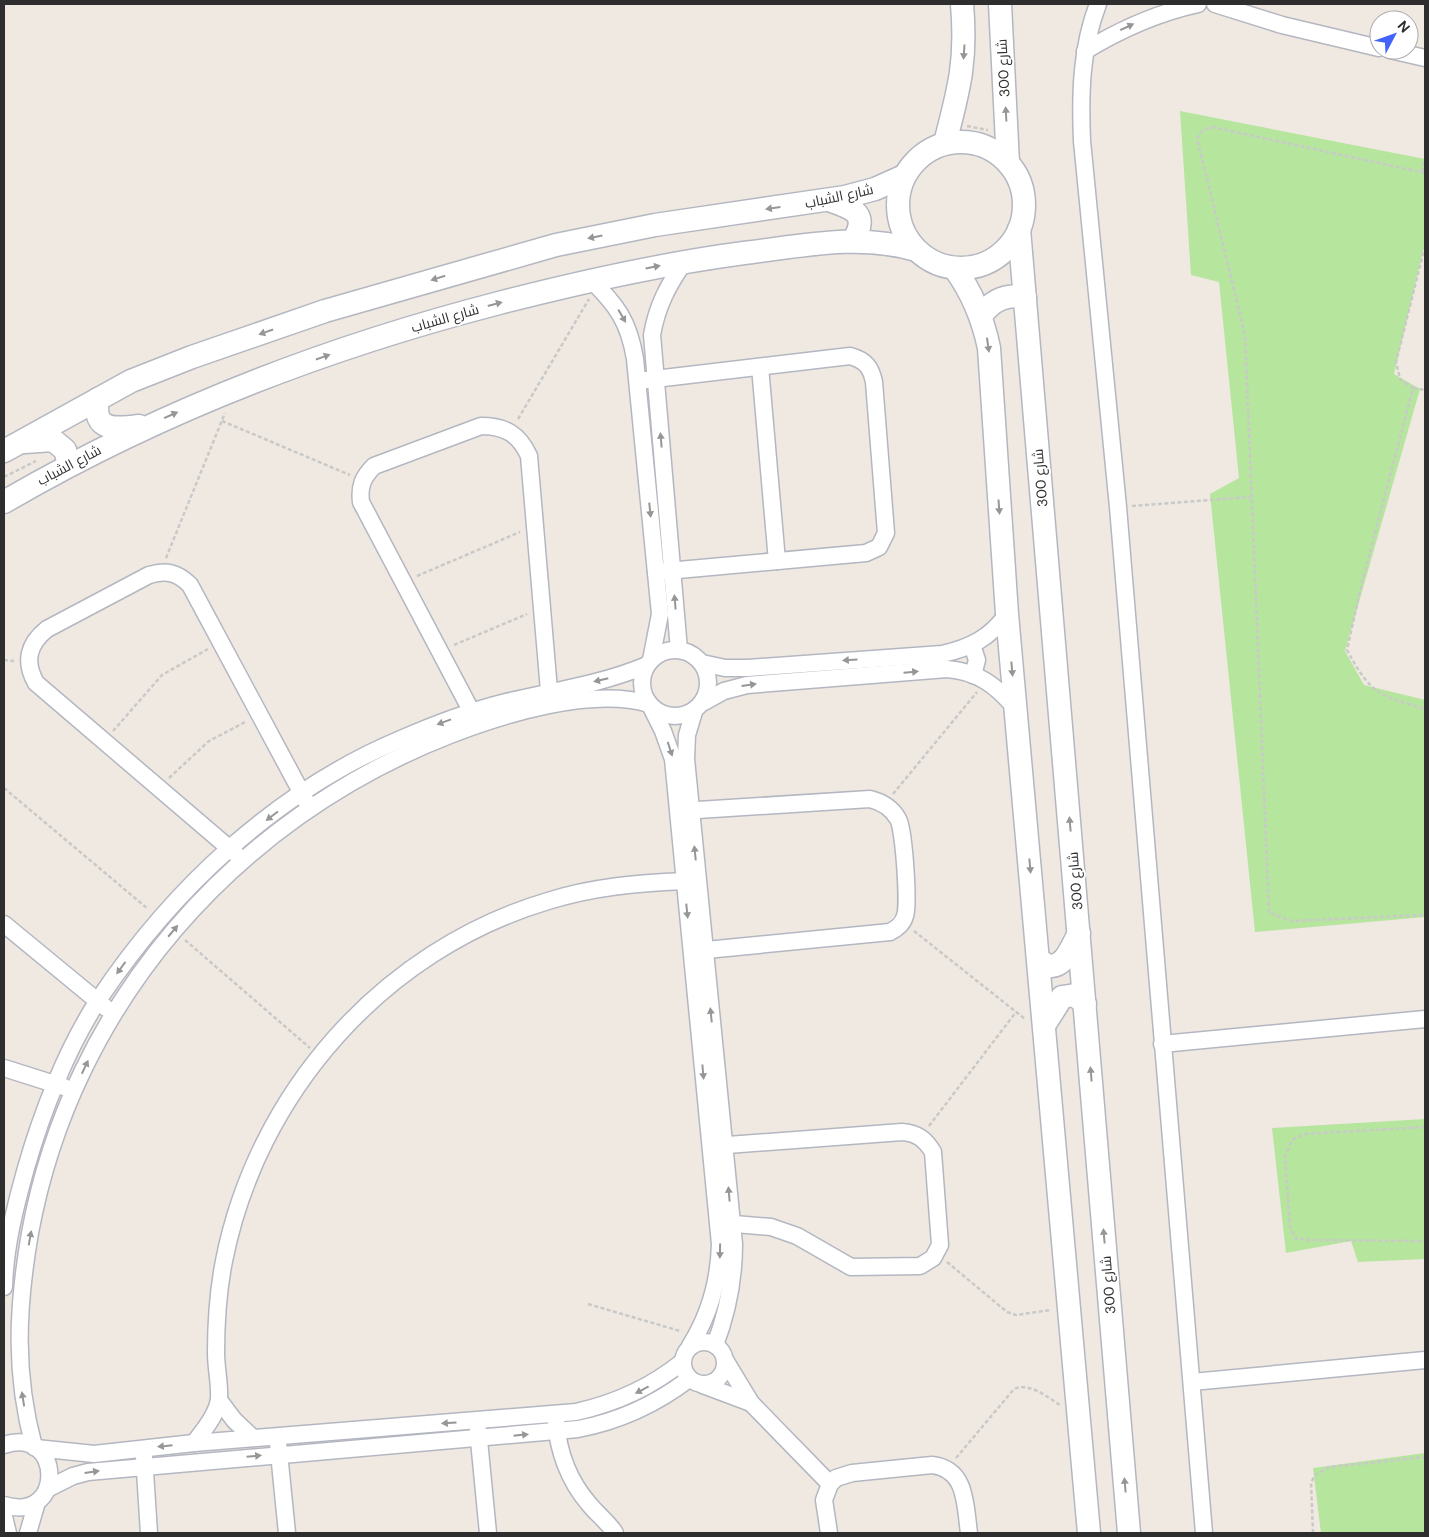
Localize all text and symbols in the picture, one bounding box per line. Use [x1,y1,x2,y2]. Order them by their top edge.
north arrow [1369,10,1419,60]
text: N [1394,17,1414,36]
one-way arrow [1120,23,1134,31]
street label: شارع 300 [992,38,1014,98]
one-way arrow [960,45,968,61]
one-way arrow [1001,106,1009,122]
street label: شارع الشباب [803,180,875,212]
one-way arrow [764,204,780,212]
one-way arrow [587,233,603,241]
one-way arrow [645,263,661,271]
one-way arrow [430,274,445,282]
street label: شارع الشباب [409,300,481,336]
one-way arrow [487,300,502,308]
one-way arrow [617,309,626,322]
one-way arrow [258,328,273,336]
one-way arrow [984,338,992,354]
one-way arrow [316,353,331,361]
one-way arrow [164,410,178,418]
one-way arrow [657,432,665,448]
street label: شارع الشباب [34,441,104,489]
street label: شارع 300 [1028,448,1052,508]
one-way arrow [996,500,1004,516]
one-way arrow [646,502,654,518]
one-way arrow [671,593,679,609]
one-way arrow [842,657,858,665]
one-way arrow [1008,662,1016,678]
one-way arrow [903,668,919,676]
one-way arrow [594,676,609,684]
one-way arrow [742,681,758,689]
one-way arrow [436,718,451,726]
one-way arrow [666,742,674,757]
one-way arrow [265,811,279,821]
one-way arrow [1065,816,1073,832]
one-way arrow [691,845,699,861]
street label: شارع 300 [1063,851,1087,911]
one-way arrow [1026,858,1034,874]
one-way arrow [683,903,691,919]
one-way arrow [167,925,178,937]
one-way arrow [116,961,126,975]
one-way arrow [707,1007,715,1023]
one-way arrow [81,1060,89,1074]
one-way arrow [699,1065,707,1081]
one-way arrow [1087,1065,1095,1081]
one-way arrow [725,1186,733,1202]
one-way arrow [1100,1227,1108,1243]
one-way arrow [26,1229,34,1245]
one-way arrow [716,1244,724,1260]
street label: شارع 300 [1096,1255,1120,1315]
one-way arrow [635,1385,649,1394]
one-way arrow [19,1391,27,1407]
one-way arrow [441,1419,457,1427]
one-way arrow [513,1431,529,1439]
one-way arrow [156,1442,172,1450]
one-way arrow [246,1452,262,1460]
one-way arrow [85,1468,101,1476]
one-way arrow [1121,1476,1129,1492]

